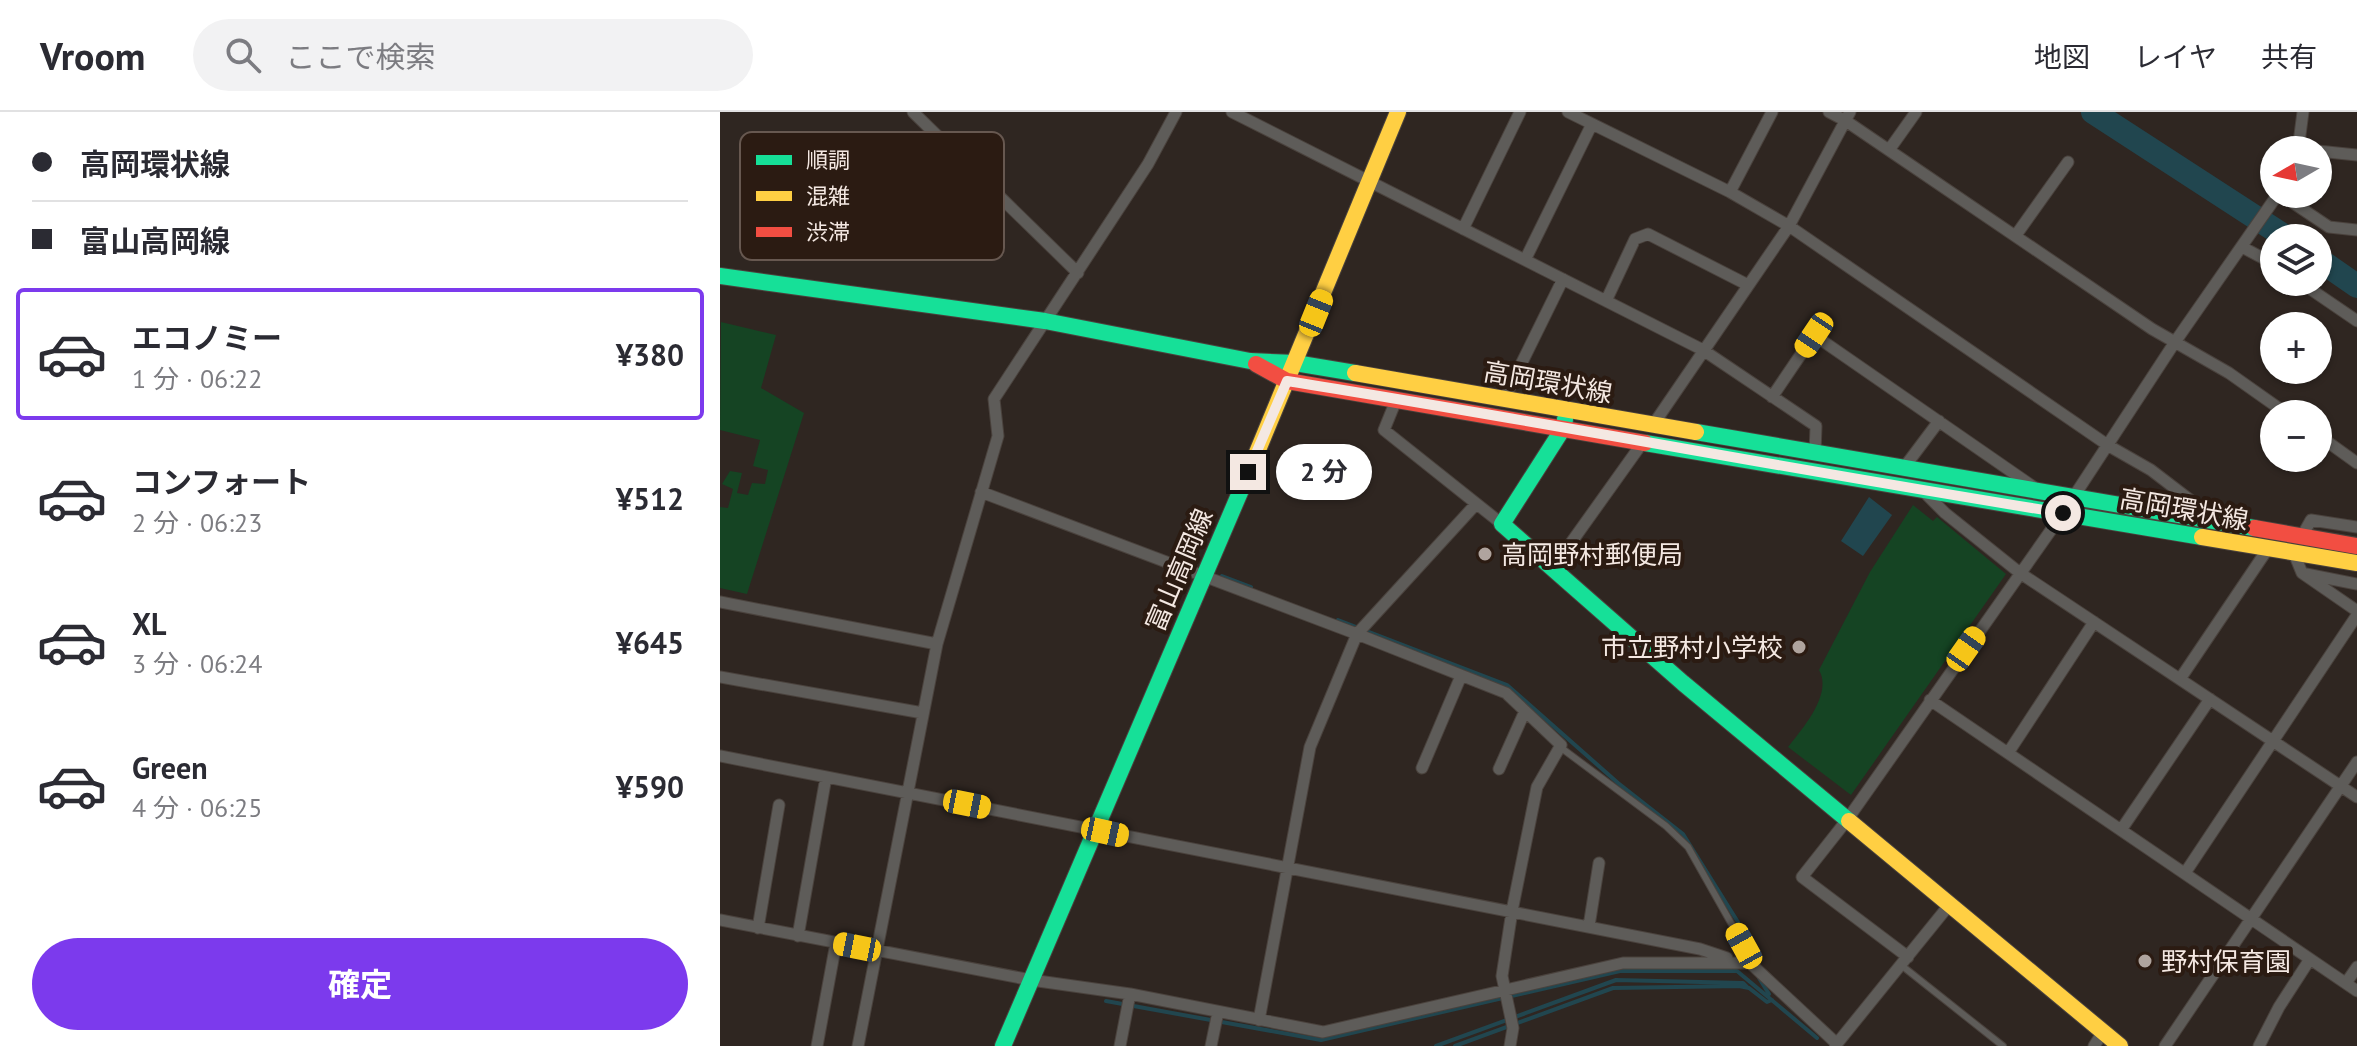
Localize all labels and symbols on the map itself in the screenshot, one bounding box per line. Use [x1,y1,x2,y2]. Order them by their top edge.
legend [740,132,1004,260]
north arrow [2260,136,2332,208]
text: 順調 [806,146,850,174]
text: 混雑 [806,182,850,210]
text: 渋滞 [806,218,850,246]
car [1296,286,1336,340]
car [1791,308,1837,362]
street label: 高岡環状線 [1481,354,1615,410]
callout: 2 分 [1276,444,1372,500]
route end [1230,454,1266,490]
street label: 高岡環状線 [2117,481,2251,537]
route start [2045,495,2081,531]
street label: 富山高岡線 [1138,504,1220,636]
place label: 高岡野村郵便局 [1501,538,1683,571]
marker: 高岡野村郵便局 [1476,545,1494,563]
car [1942,622,1990,676]
place label: 市立野村小学校 [1601,631,1783,664]
marker: 市立野村小学校 [1790,638,1808,656]
car [941,788,993,820]
car [1079,815,1131,849]
car [1722,919,1766,973]
car [831,931,883,963]
place label: 野村保育園 [2161,945,2291,978]
marker: 野村保育園 [2136,952,2154,970]

